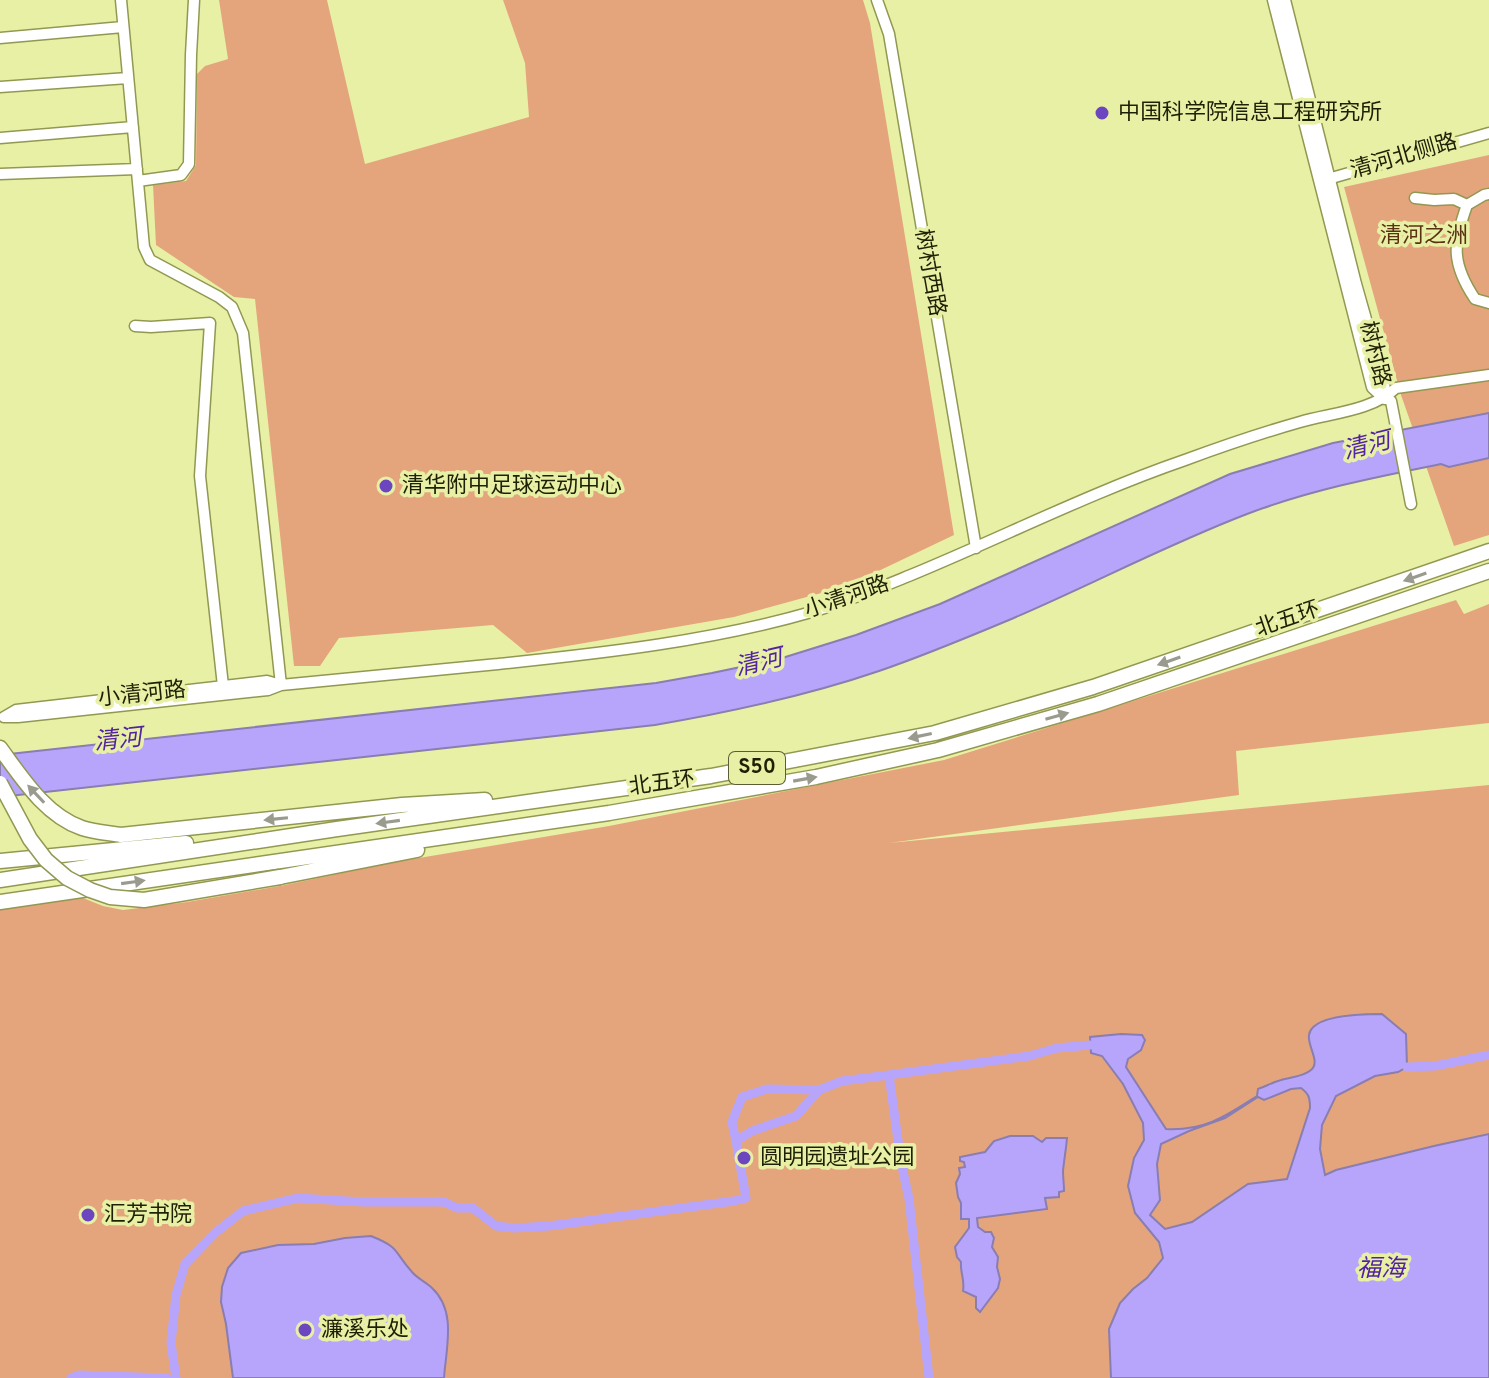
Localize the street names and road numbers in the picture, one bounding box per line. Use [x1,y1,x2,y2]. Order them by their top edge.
street label: 清河北侧路 [1347,129,1461,185]
street label: 树村西路 [908,227,950,319]
street label: 树村路 [1353,319,1395,389]
street label: 小清河路 [801,571,893,625]
street label: 北五环 [1252,596,1324,644]
street label: 小清河路 [97,677,187,713]
road number: S50 [729,752,785,784]
street label: 北五环 [627,766,697,802]

